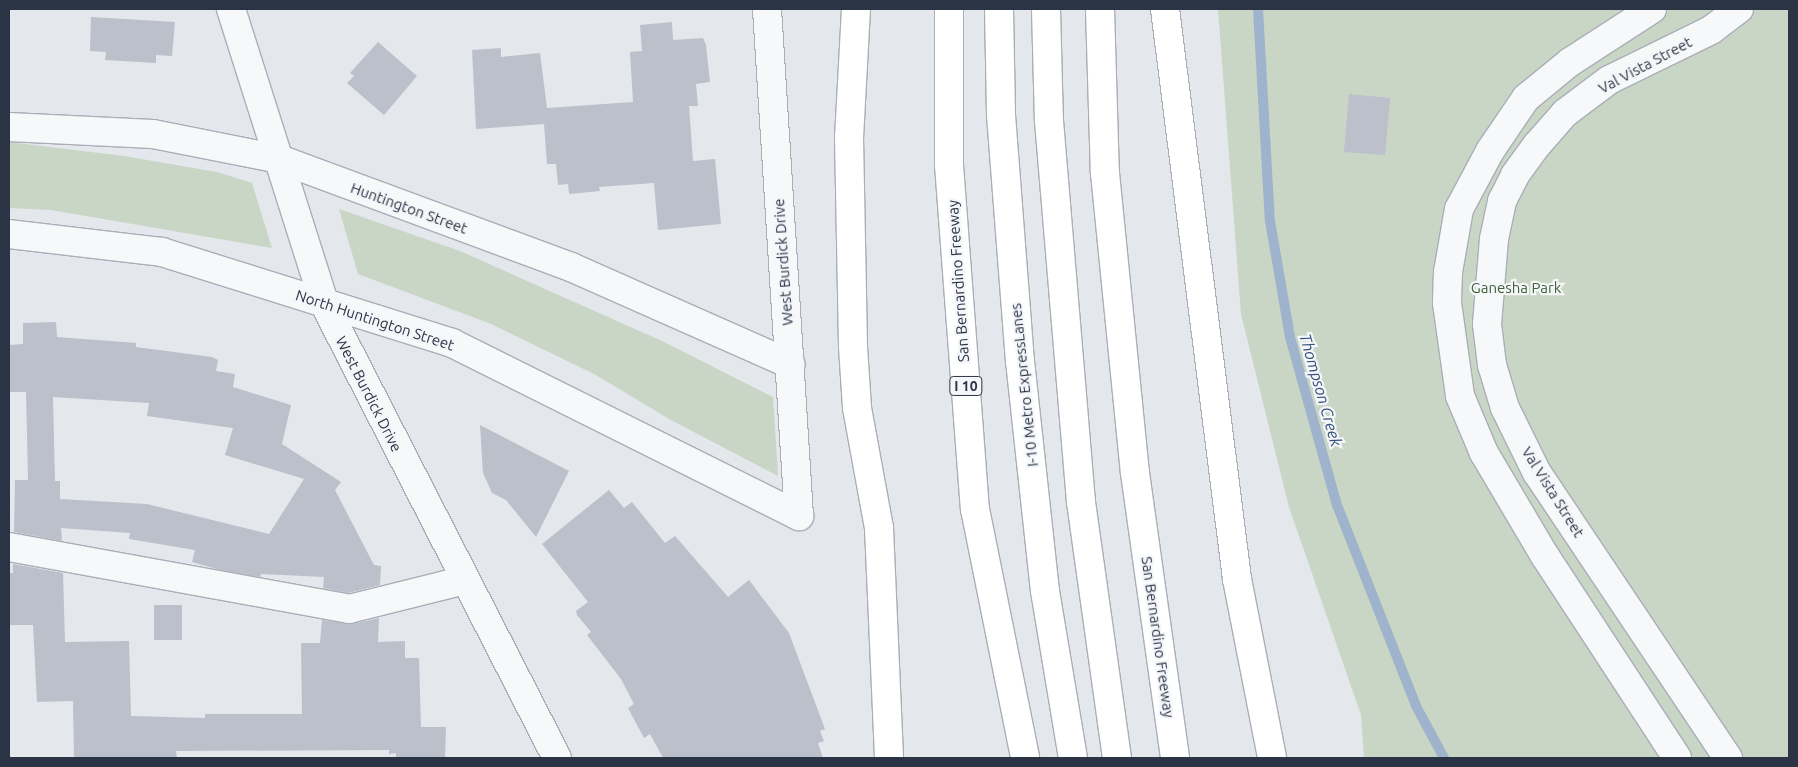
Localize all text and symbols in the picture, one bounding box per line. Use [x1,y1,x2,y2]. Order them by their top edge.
street label: Val Vista Street [1595,33,1695,97]
street label: Huntington Street [348,179,470,237]
street label: West Burdick Drive [770,198,796,326]
street label: San Bernardino Freeway [943,199,973,363]
park label: Ganesha Park [1471,279,1561,297]
street label: North Huntington Street [293,286,457,354]
street label: I-10 Metro ExpressLanes [1006,302,1042,468]
water label: Thompson Creek [1296,331,1346,449]
street label: West Burdick Drive [332,333,406,455]
road number: I 10 [948,374,984,398]
street label: Val Vista Street [1518,443,1588,541]
street label: San Bernardino Freeway [1138,555,1178,719]

